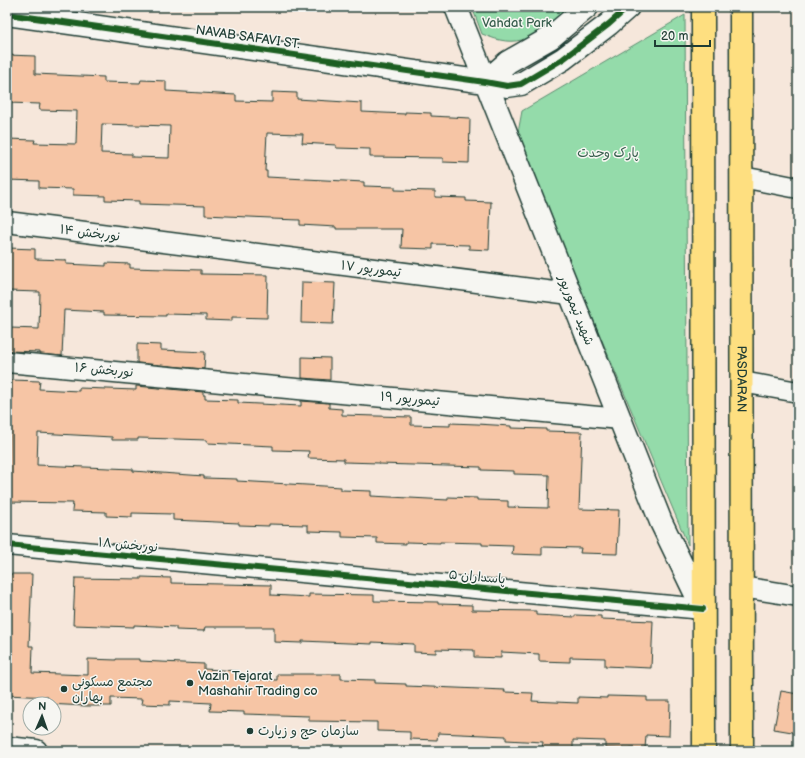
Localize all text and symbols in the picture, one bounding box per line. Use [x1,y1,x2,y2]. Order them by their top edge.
park label: Vahdat Park [482,15,553,31]
street label: NAVAB SAFAVI ST. [195,22,302,52]
scale bar [655,22,710,48]
text: 20 m [661,29,688,44]
park label: پارک وحدت [577,145,639,161]
street label: نوربخش ۱۴ [59,221,121,245]
street label: تیمورپور ۱۷ [340,257,402,281]
street label: شهید تیمورپور [554,271,597,348]
street label: PASDARAN [733,345,750,413]
street label: نوربخش ۱۶ [74,359,134,381]
street label: تیمورپور ۱۹ [380,388,441,410]
street label: نوربخش ۱۸ [97,534,159,556]
street label: پاسداران ۵ [448,567,506,587]
place label: Vazin Tejarat Mashahir Trading co [198,668,318,699]
place label: مجتمع مسکونی بهاران [72,674,153,705]
marker: Vazin Tejarat Mashahir Trading co [185,678,195,688]
marker: مجتمع مسکونی بهاران [59,684,69,694]
north arrow [22,696,62,736]
text: N [38,700,47,713]
place label: سازمان حج و زیارت [258,723,359,740]
marker: سازمان حج و زیارت [245,726,255,736]

